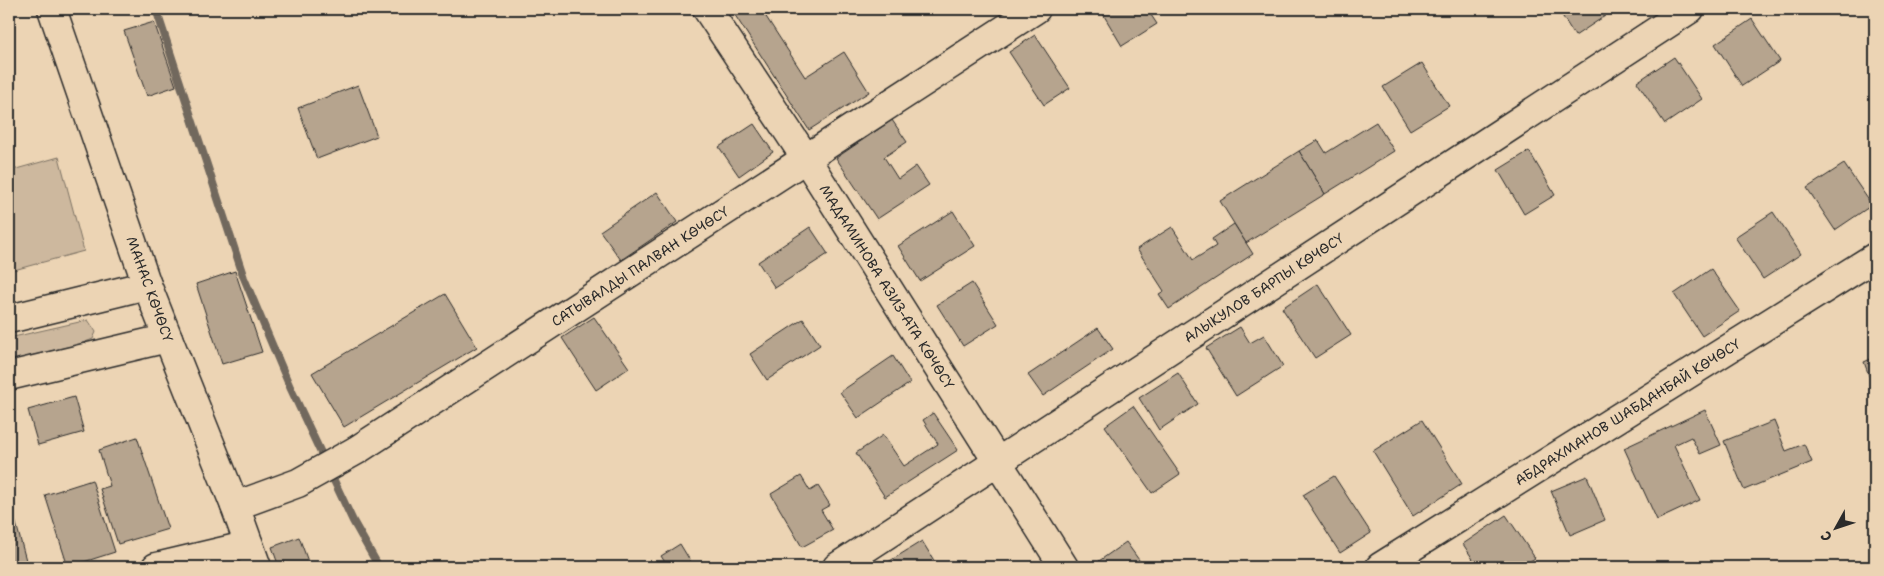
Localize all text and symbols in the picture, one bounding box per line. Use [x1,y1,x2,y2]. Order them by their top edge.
street label: МАДАМИНОВА АЗИЗ-АТА КӨЧӨСҮ [816,181,958,393]
street label: САТЫВАЛДЫ ПАЛВАН КӨЧӨСҮ [548,202,732,330]
street label: АЛЫКУЛОВ БАРПЫ КӨЧӨСҮ [1180,229,1347,347]
street label: МАНАС КӨЧӨСҮ [123,234,177,344]
street label: АБДРАХМАНОВ ШАБДАНБАЙ КӨЧӨСҮ [1511,335,1744,489]
north arrow [1812,504,1862,554]
text: С [1816,527,1836,545]

